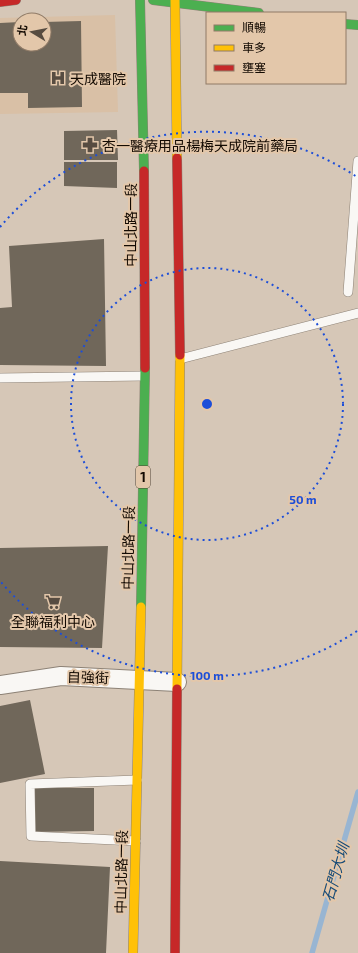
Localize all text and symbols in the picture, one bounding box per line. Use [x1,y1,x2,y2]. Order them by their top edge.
north arrow [12,12,52,52]
legend [206,12,346,84]
text: 順暢 [242,20,266,34]
text: 北 [14,24,29,37]
text: 車多 [242,40,266,54]
text: 壅塞 [242,60,266,74]
hospital icon: 天成醫院 [49,69,67,87]
place label: 天成醫院 [70,70,126,87]
pharmacy icon: 杏一醫療用品楊梅天成院前藥局 [81,136,99,154]
place label: 杏一醫療用品楊梅天成院前藥局 [102,137,298,154]
street label: 中山北路一段 [122,183,139,267]
centre of rings [200,397,214,411]
road number: 1 [136,466,150,488]
text: 50 m [289,492,317,506]
street label: 中山北路一段 [119,506,137,590]
supermarket icon: 全聯福利中心 [44,593,62,611]
place label: 全聯福利中心 [11,613,95,630]
street label: 自強街 [67,668,109,686]
text: 100 m [190,668,224,682]
street label: 中山北路一段 [112,830,130,914]
water label: 石門大圳 [318,839,352,903]

